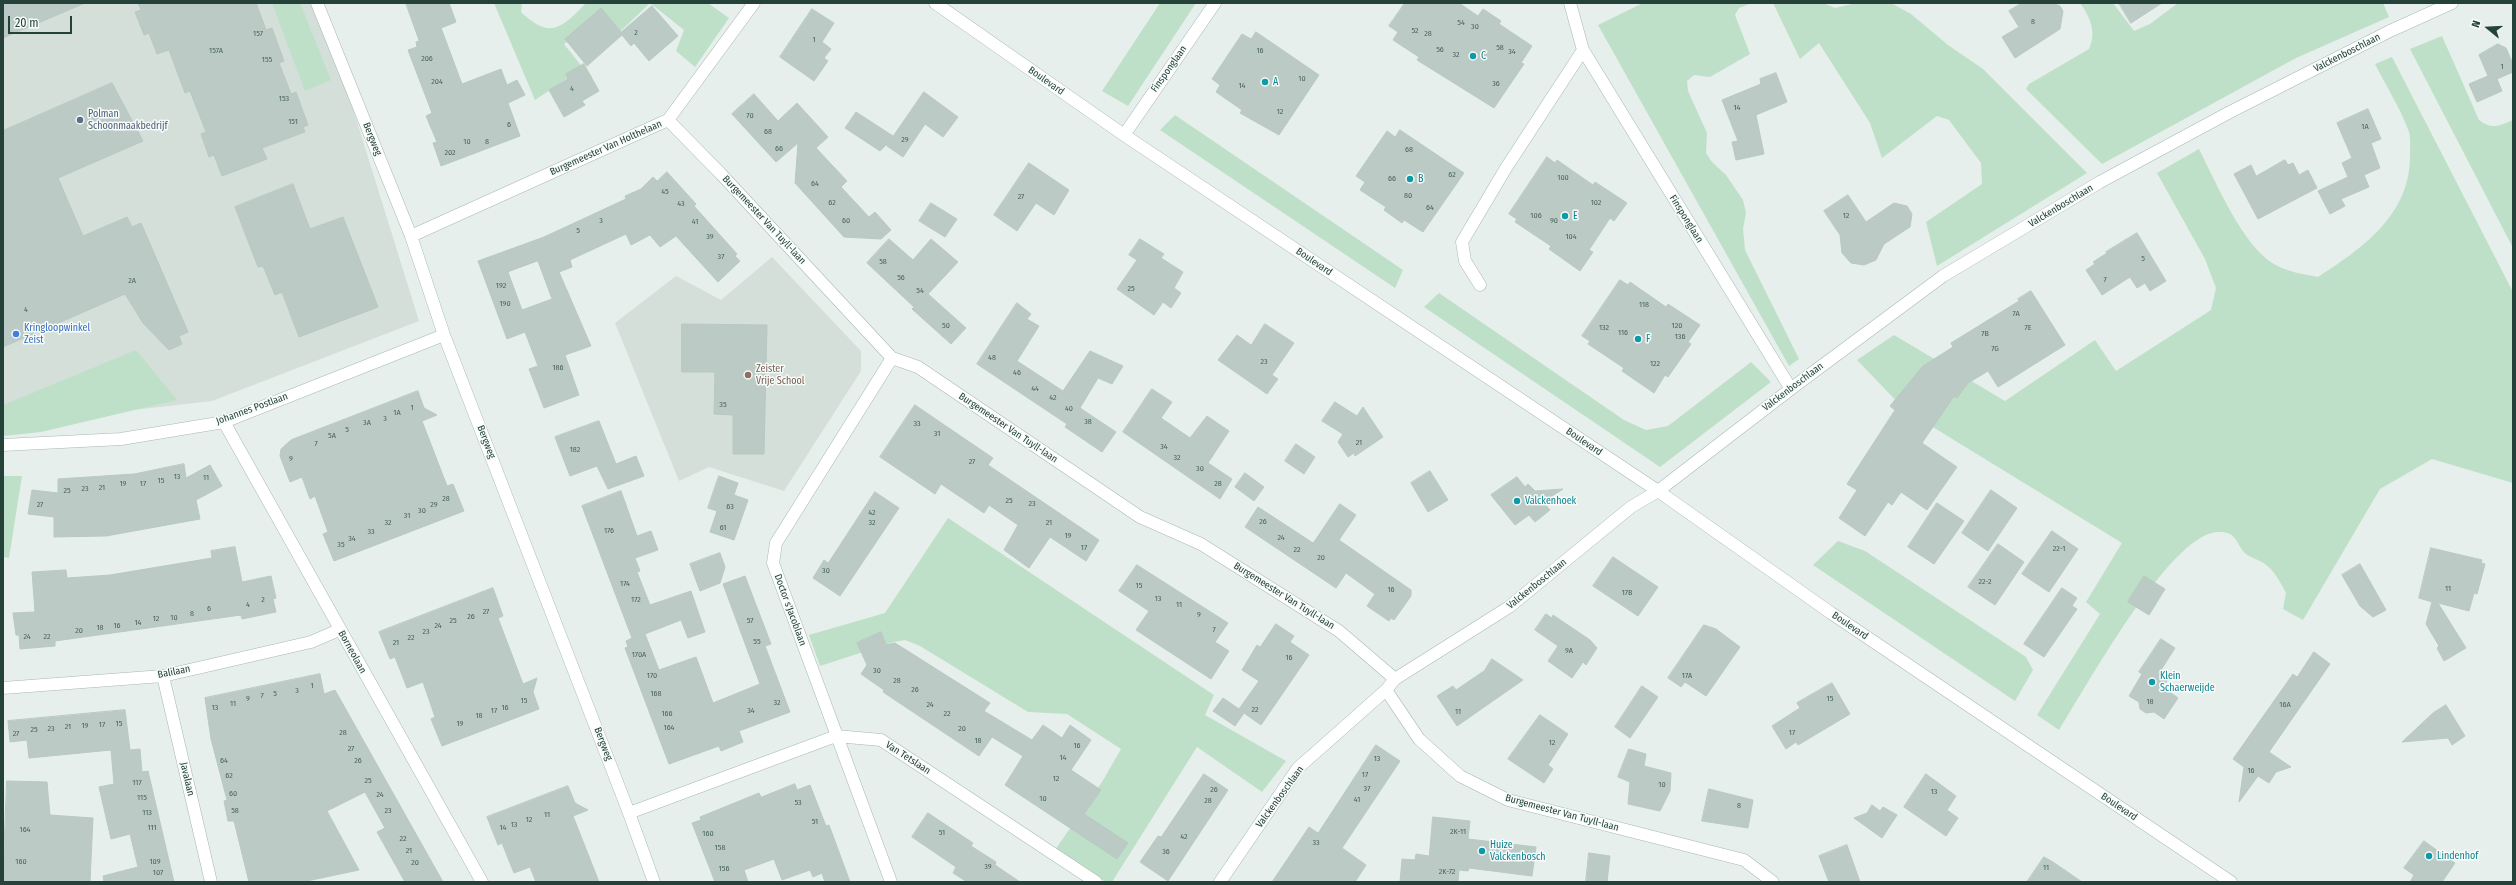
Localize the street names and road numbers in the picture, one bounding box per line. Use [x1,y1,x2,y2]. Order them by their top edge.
street label: Valckenboschlaan [2312,31,2382,75]
street label: Finsponglaan [1149,43,1189,95]
street label: Boulevard [1026,64,1066,98]
street label: Burgemeester Van Holthelaan [548,118,664,178]
street label: Bergweg [360,121,384,157]
street label: Burgemeester Van Tuyll-laan [720,173,808,267]
street label: Valckenboschlaan [2027,182,2095,230]
street label: Finsponglaan [1667,193,1705,245]
street label: Boulevard [1294,245,1334,279]
street label: Valckenboschlaan [1760,360,1826,414]
street label: Johannes Postlaan [214,390,290,428]
street label: Burgemeester Van Tuyll-laan [956,390,1060,466]
street label: Bergweg [474,424,498,460]
street label: Boulevard [1564,425,1604,459]
street label: Valckenboschlaan [1505,556,1569,612]
street label: Burgemeester Van Tuyll-laan [1231,560,1337,632]
street label: Doctor s'Jacoblaan [771,573,809,647]
street label: Boulevard [1830,609,1870,643]
street label: Borneolaan [335,628,369,676]
street label: Balilaan [157,663,191,681]
street label: Bergweg [591,726,615,762]
street label: Van Tetslaan [883,739,933,777]
street label: Javalaan [177,761,197,797]
street label: Valckenboschlaan [1254,764,1306,830]
street label: Boulevard [2099,790,2139,824]
street label: Burgemeester Van Tuyll-laan [1504,792,1620,834]

